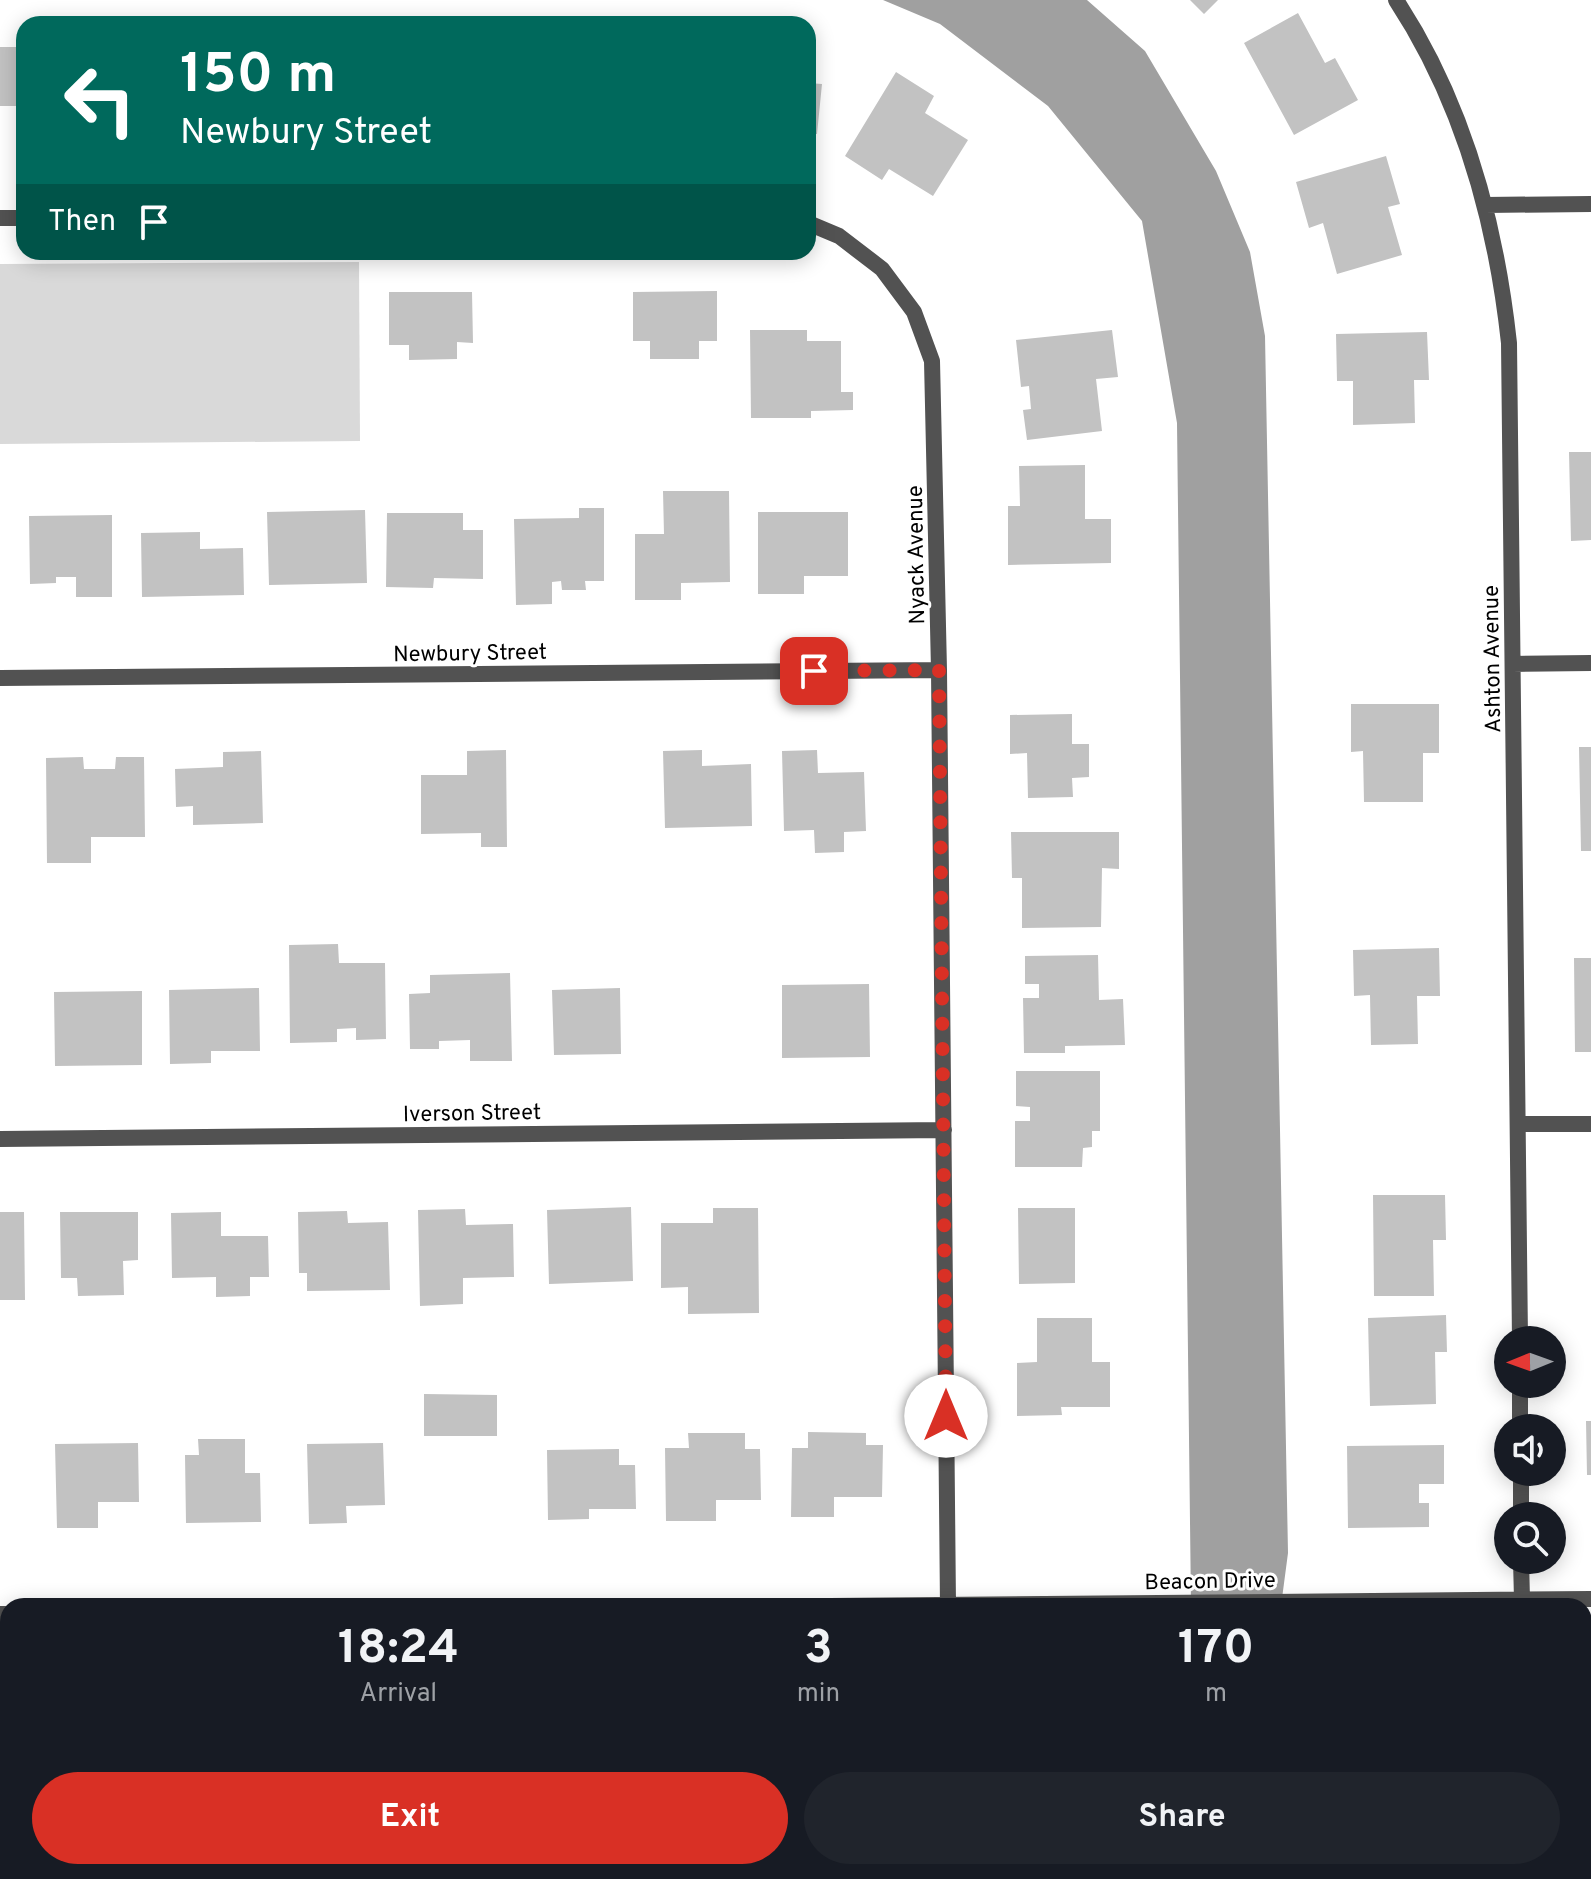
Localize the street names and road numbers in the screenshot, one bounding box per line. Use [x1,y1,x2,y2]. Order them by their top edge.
street label: Nyack Avenue [903,485,932,625]
street label: Ashton Avenue [1479,585,1508,733]
street label: Newbury Street [393,640,547,669]
street label: Iverson Street [403,1100,541,1129]
street label: Beacon Drive [1144,1568,1276,1597]

